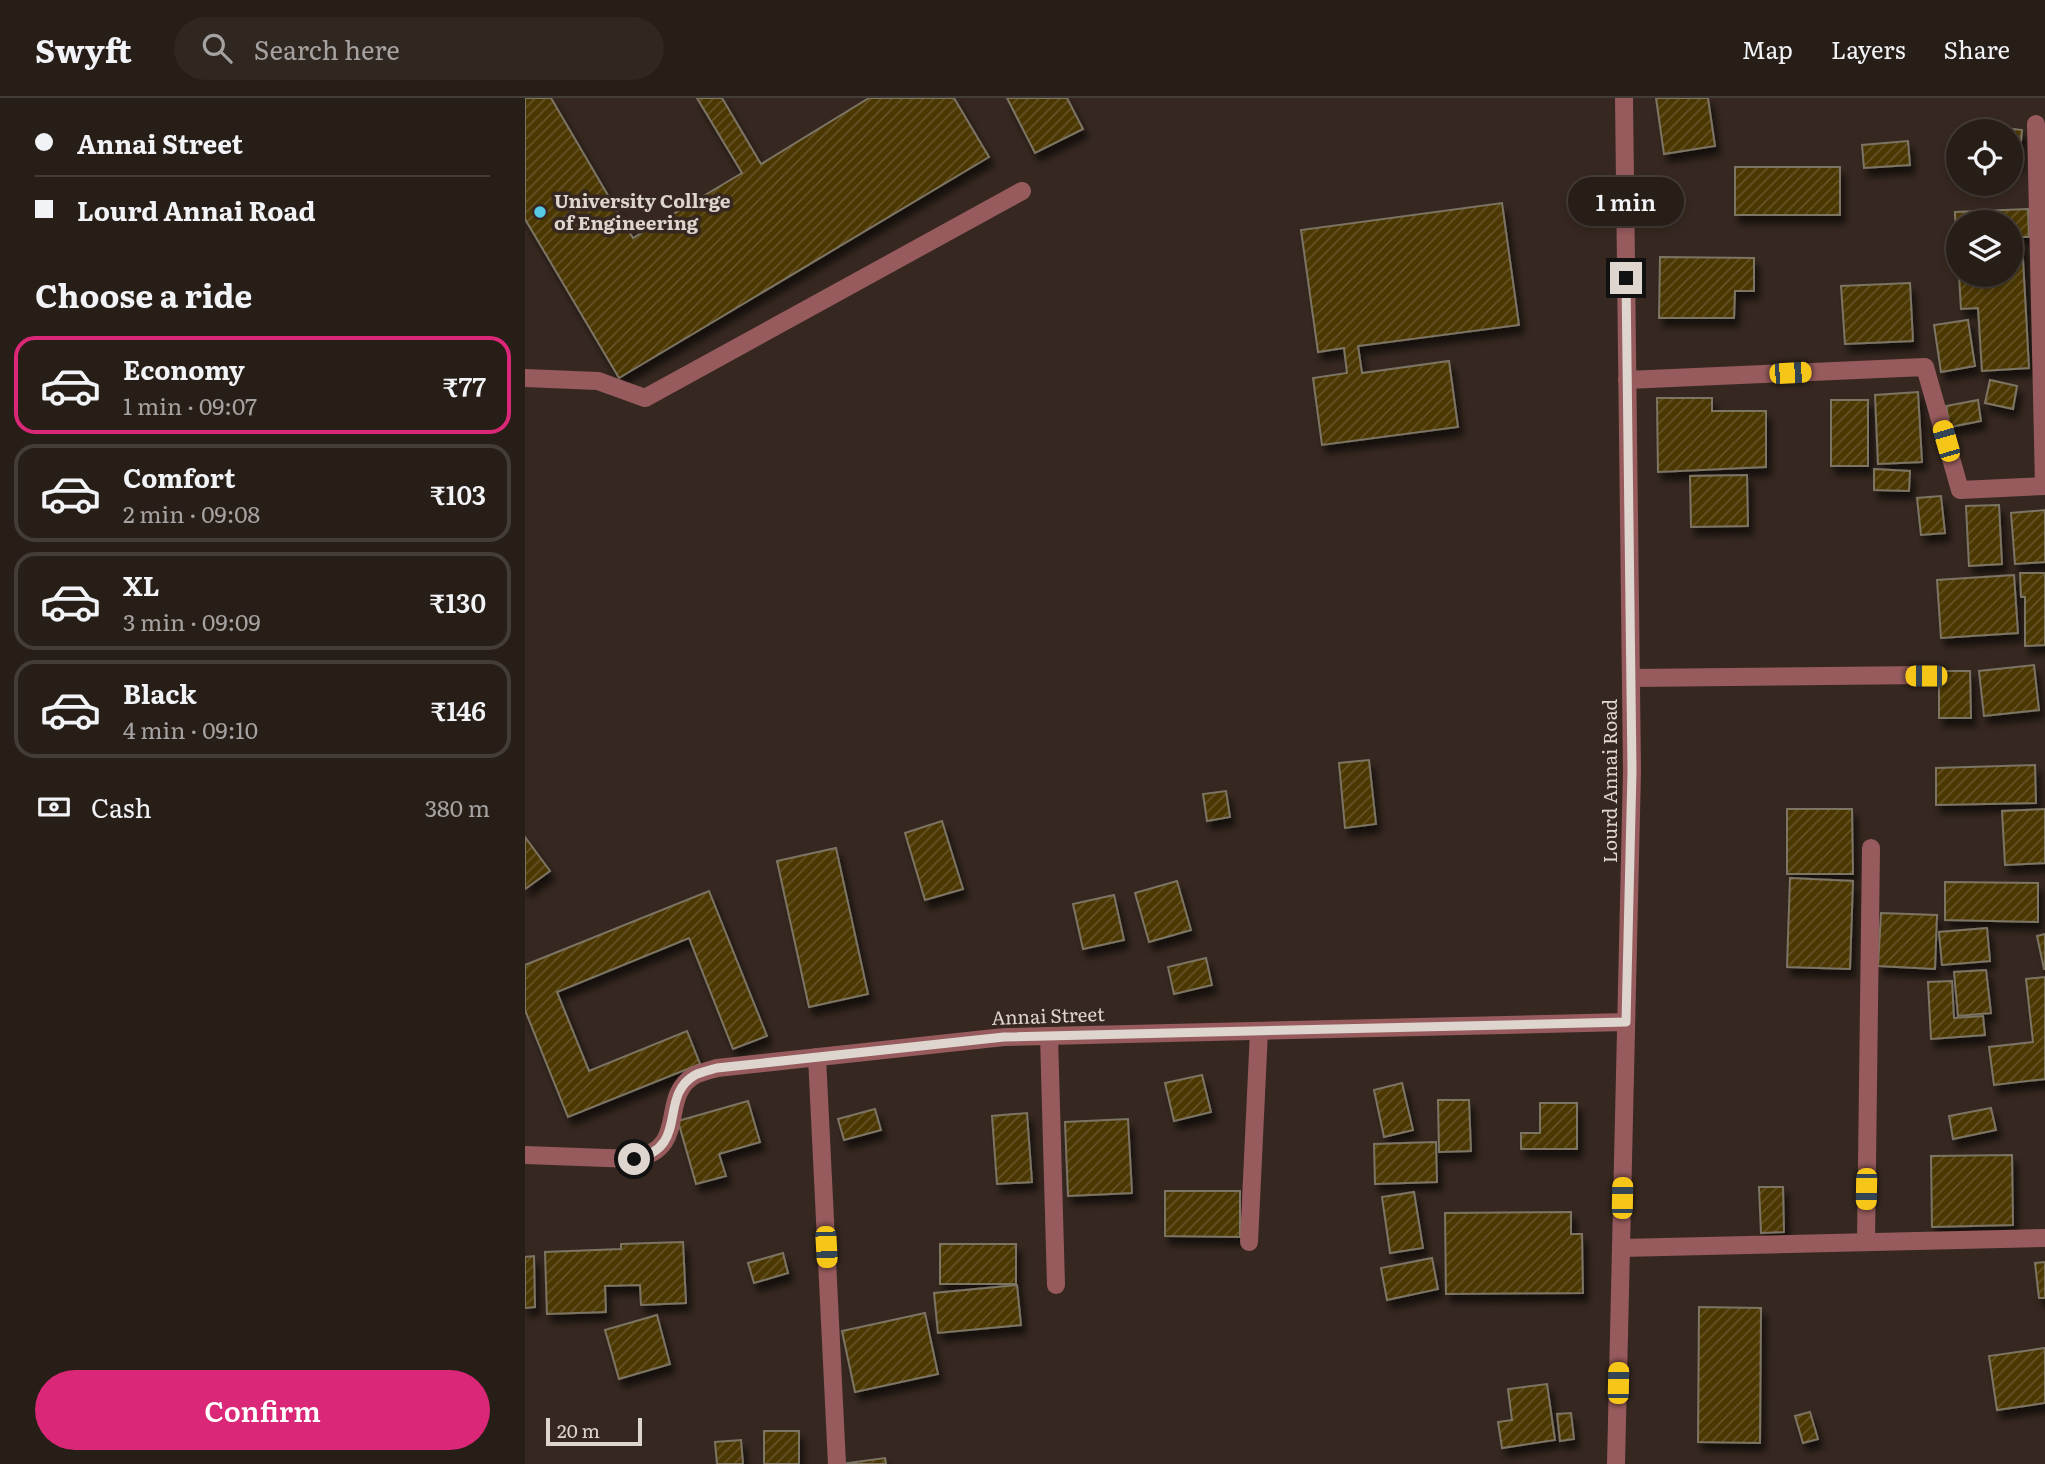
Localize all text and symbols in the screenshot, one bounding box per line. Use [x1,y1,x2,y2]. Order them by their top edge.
search box [174,17,664,80]
text: Swyft [35,24,132,73]
icon: search [198,29,236,67]
text: Search here [254,29,400,68]
text: Map [1742,31,1793,66]
text: Layers [1831,31,1905,66]
text: Share [1943,31,2010,66]
map controls [1946,119,2023,287]
button: locate [1946,119,2023,196]
text: Annai Street [77,123,243,162]
callout: 1 min [1568,176,1684,226]
text: 1 min [1596,184,1656,218]
place label: University Collrge of Engineering [554,186,731,236]
text: Lourd Annai Road [77,190,316,229]
marker: University Collrge of Engineering [532,204,548,220]
button: layers [1946,210,2023,287]
route end [1610,262,1642,294]
text: Choose a ride [35,270,252,318]
text: Economy [123,349,245,388]
icon: car [39,354,102,417]
car [1769,361,1812,385]
text: ₹77 [443,366,486,405]
text: 1 min · 09:07 [123,388,257,422]
car [1931,418,1962,464]
text: Comfort [123,457,235,496]
icon: car [39,462,102,525]
text: ₹103 [430,474,486,513]
text: 2 min · 09:08 [123,496,260,530]
text: XL [123,565,160,604]
icon: car [39,570,102,633]
text: ₹130 [430,582,486,621]
text: 3 min · 09:09 [123,604,260,638]
car [1906,666,1948,687]
text: Black [123,673,197,712]
icon: car [39,678,102,741]
text: ₹146 [431,690,486,729]
street label: Lourd Annai Road [1595,698,1623,863]
text: 4 min · 09:10 [123,712,258,746]
text: Cash [91,787,152,826]
icon: cash [35,788,73,826]
text: 380 m [425,790,490,824]
street label: Annai Street [991,999,1105,1031]
route start [618,1143,650,1175]
car [1856,1168,1877,1210]
car [1612,1177,1633,1219]
car [815,1225,838,1269]
car [1608,1362,1629,1404]
button: Confirm [35,1370,490,1450]
scale bar [546,1415,642,1447]
text: 20 m [557,1416,600,1444]

